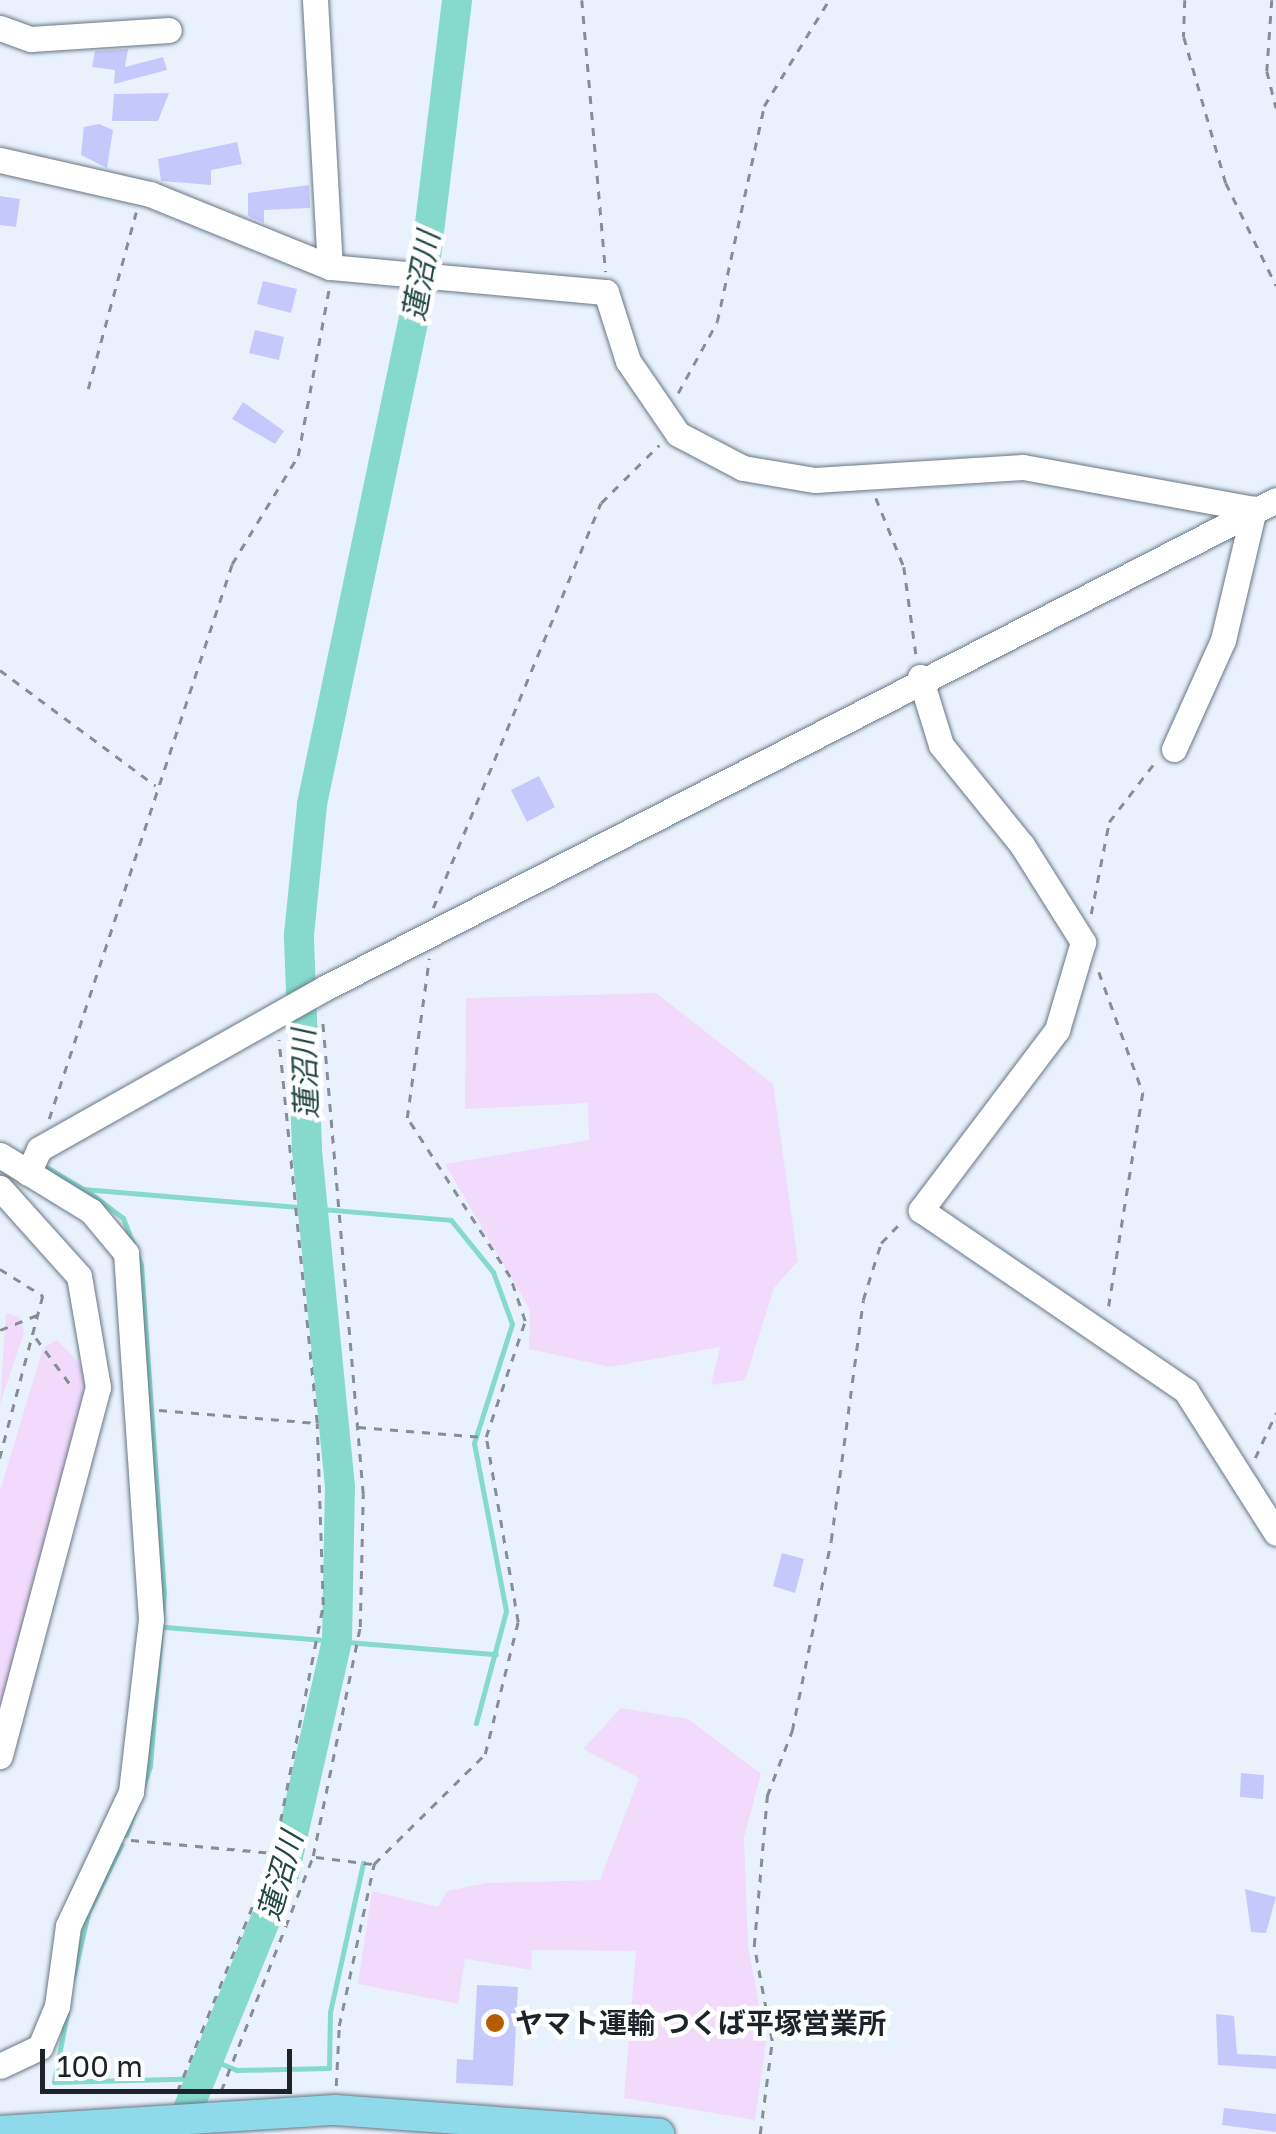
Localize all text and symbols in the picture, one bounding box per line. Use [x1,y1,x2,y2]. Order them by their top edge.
water label: 蓮沼川 [395,229,447,323]
water label: 蓮沼川 [285,1028,325,1120]
water label: 蓮沼川 [250,1828,310,1924]
place label: ヤマト運輸 つくば平塚営業所 [515,2006,886,2040]
marker: ヤマト運輸 つくば平塚営業所 [484,2012,506,2034]
scale bar [45,2029,298,2091]
text: 100 m [57,2048,143,2084]

